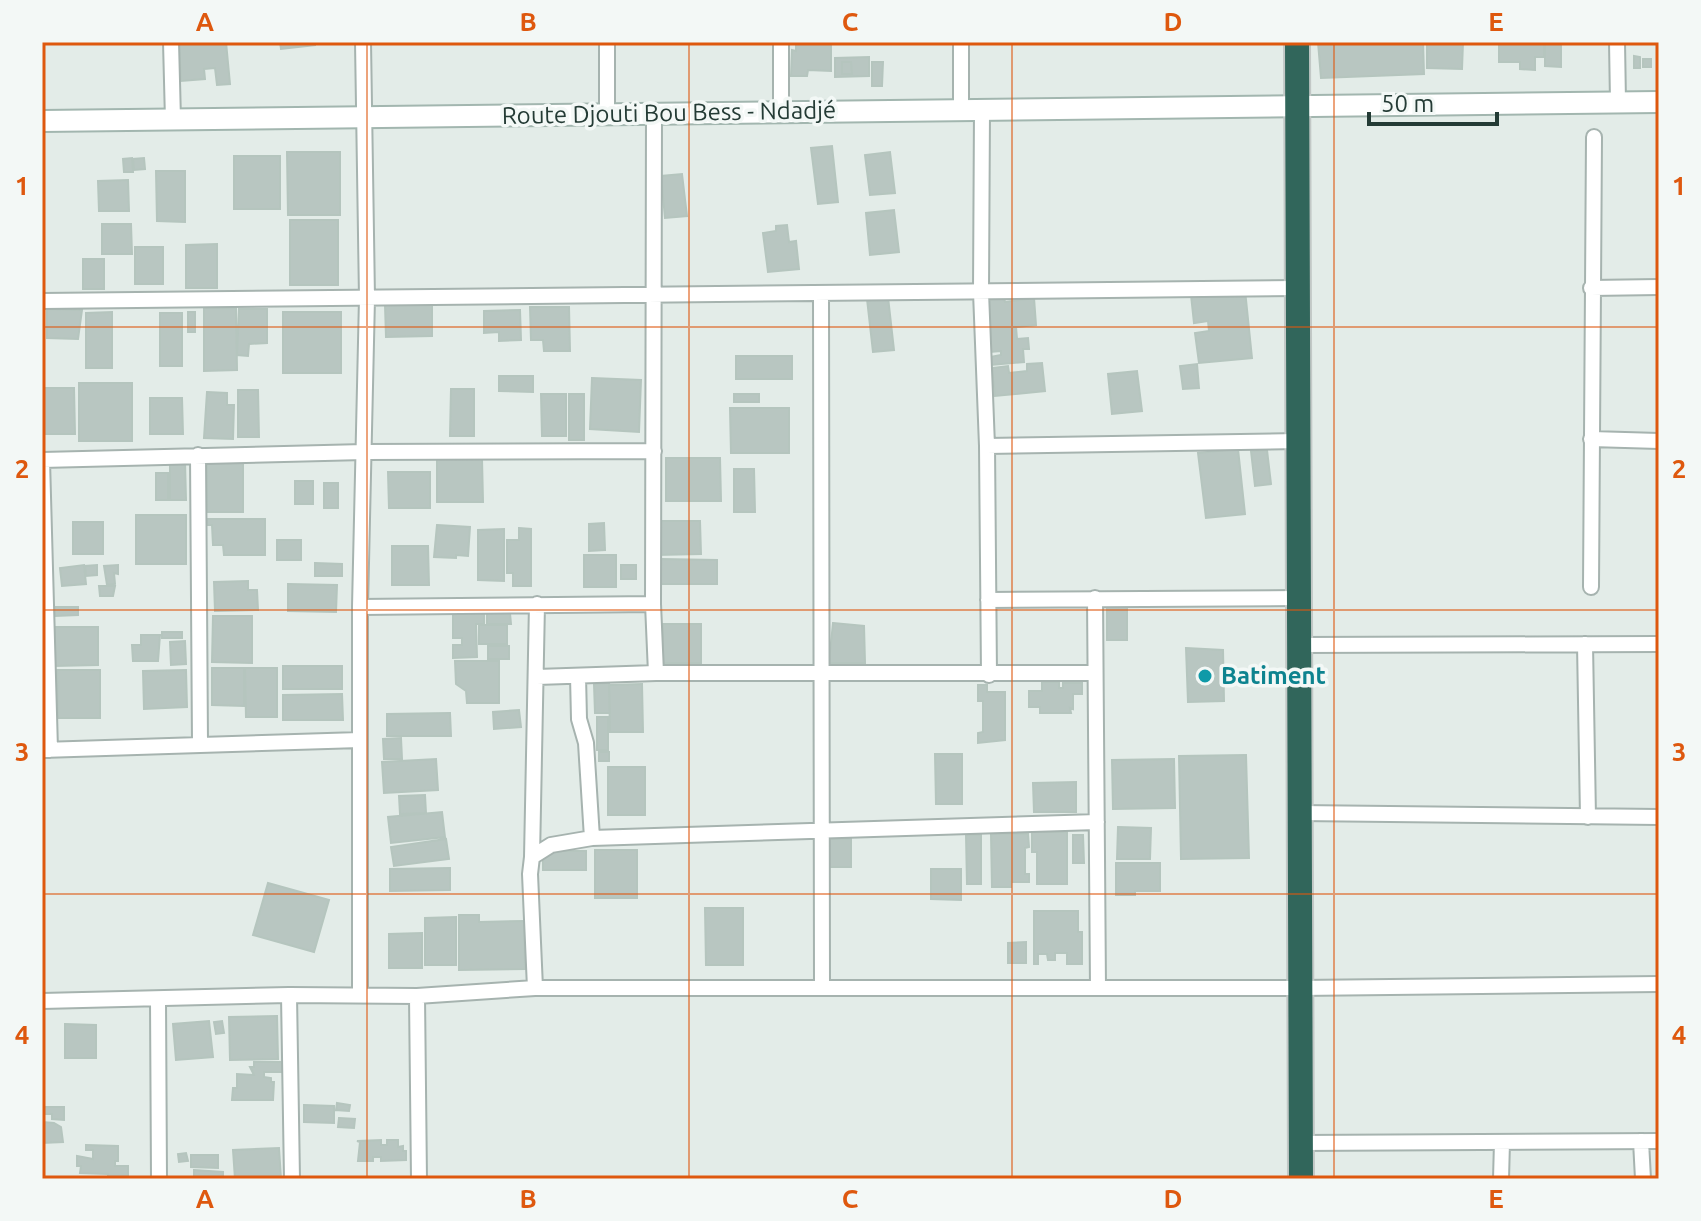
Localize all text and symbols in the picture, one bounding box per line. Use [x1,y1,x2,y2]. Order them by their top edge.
text: A [196,7,215,36]
text: B [519,7,537,36]
text: C [842,7,859,36]
text: D [1164,7,1182,36]
text: E [1488,7,1504,36]
scale bar [1369,76,1497,126]
text: 50 m [1381,90,1434,117]
street label: Route Djouti Bou Bess - Ndadjé [502,96,836,129]
text: 1 [15,171,29,200]
text: 1 [1672,171,1686,200]
text: 2 [15,454,29,483]
text: 2 [1672,454,1686,483]
place label: Batiment [1221,662,1326,689]
marker: Batiment [1196,667,1214,685]
text: 3 [15,737,29,766]
text: 3 [1672,737,1686,766]
text: 4 [15,1020,29,1049]
text: 4 [1672,1020,1686,1049]
text: A [196,1184,215,1213]
text: B [519,1184,537,1213]
text: C [842,1184,859,1213]
text: D [1164,1184,1182,1213]
text: E [1488,1184,1504,1213]

